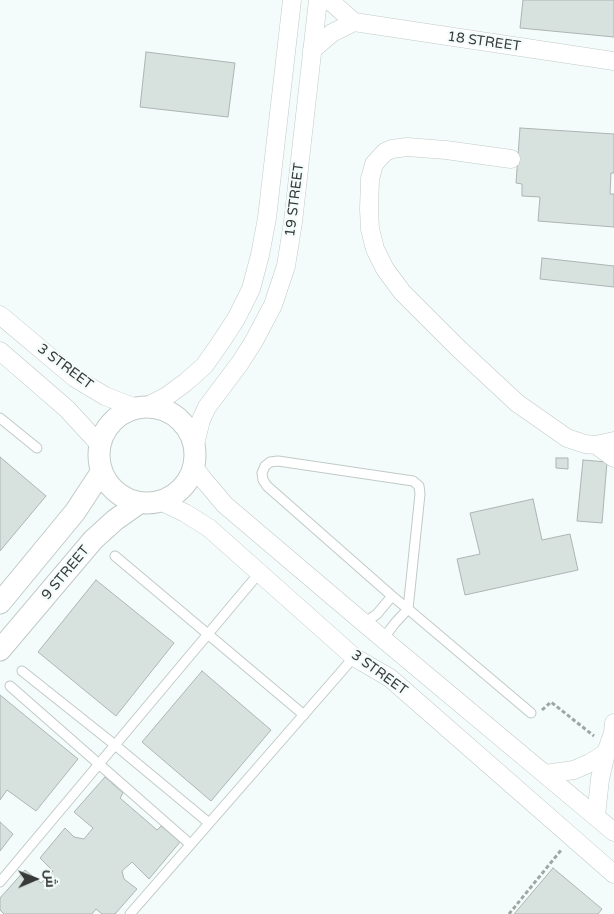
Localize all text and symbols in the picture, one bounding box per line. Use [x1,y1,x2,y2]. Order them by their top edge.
street label: 18 STREET [446,29,522,55]
street label: 19 STREET [282,162,308,238]
street label: 3 STREET [34,341,96,393]
street label: 9 STREET [39,543,93,603]
street label: 3 STREET [348,647,410,699]
north arrow [10,854,60,904]
text: ش [42,870,59,888]

